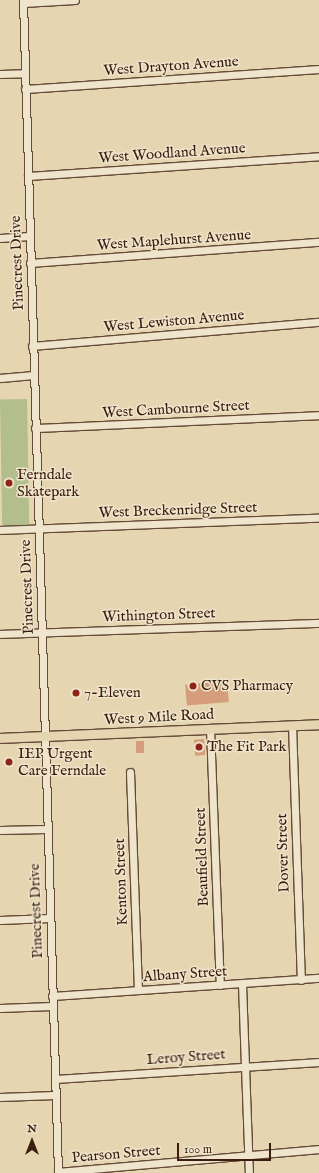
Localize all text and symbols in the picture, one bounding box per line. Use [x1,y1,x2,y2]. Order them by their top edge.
street label: West Drayton Avenue [103,52,239,80]
street label: West Woodland Avenue [98,139,246,167]
street label: Pinecrest Drive [6,215,28,311]
street label: West Maplehurst Avenue [96,226,252,254]
street label: West Lewiston Avenue [103,306,245,336]
street label: West Cambourne Street [102,396,250,422]
place label: Ferndale Skatepark [17,465,79,500]
marker: Ferndale Skatepark [4,478,14,488]
street label: West Breckenridge Street [98,498,258,522]
street label: Pinecrest Drive [16,539,38,635]
street label: Withington Street [102,604,216,626]
place label: CVS Pharmacy [201,677,293,695]
marker: CVS Pharmacy [188,681,198,691]
place label: 7-Eleven [84,684,141,702]
marker: 7-Eleven [71,688,81,698]
street label: West 9 Mile Road [104,705,214,729]
place label: The Fit Park [207,738,287,756]
marker: The Fit Park [194,742,204,752]
place label: IEP Urgent Care Ferndale [18,744,106,779]
marker: IEP Urgent Care Ferndale [3,756,15,768]
street label: Beaufield Street [191,807,213,907]
street label: Dover Street [273,813,293,893]
street label: Kenton Street [110,838,132,926]
street label: Pinecrest Drive [25,863,47,959]
street label: Albany Street [142,962,228,986]
street label: Leroy Street [146,1045,226,1069]
north arrow [12,1121,52,1161]
text: N [27,1122,37,1136]
scale bar [179,1135,273,1161]
street label: Pearson Street [71,1141,161,1167]
text: 100 m [184,1142,212,1157]

